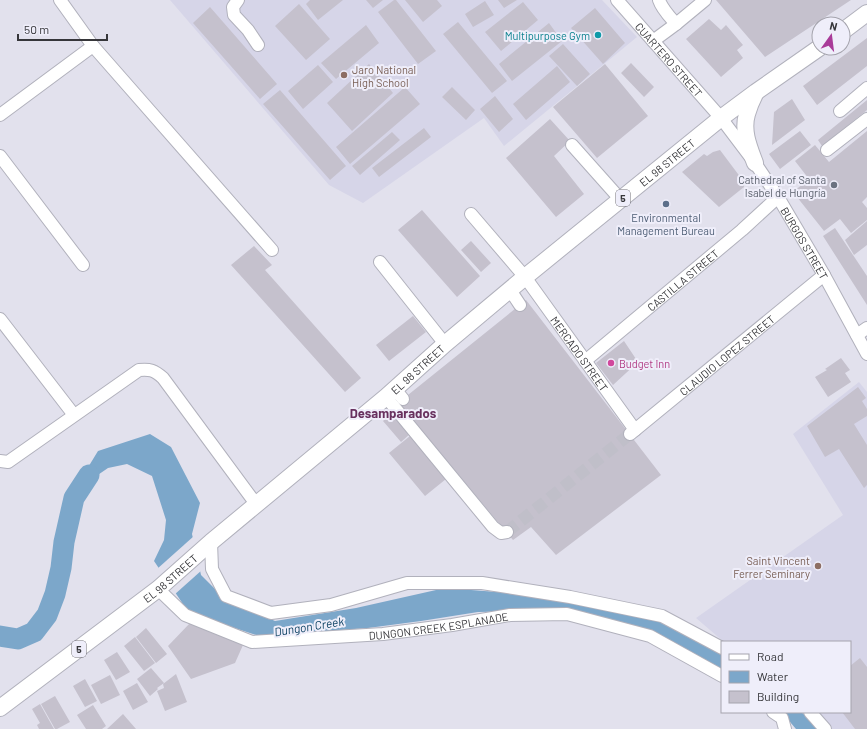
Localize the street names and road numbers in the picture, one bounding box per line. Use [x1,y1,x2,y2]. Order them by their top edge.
street label: CUARTERO STREET [633,19,705,99]
street label: EL 98 STREET [636,136,697,188]
road number: 5 [616,190,630,206]
street label: BURGOS STREET [779,204,831,281]
street label: CASTILLA STREET [644,246,721,313]
street label: CLAUDIO LOPEZ STREET [676,312,777,398]
street label: MERCADO STREET [549,313,611,393]
street label: EL 98 STREET [388,341,447,396]
street label: EL 98 STREET [140,551,200,605]
street label: DUNGON CREEK ESPLANADE [368,609,510,641]
road number: 5 [72,641,86,657]

